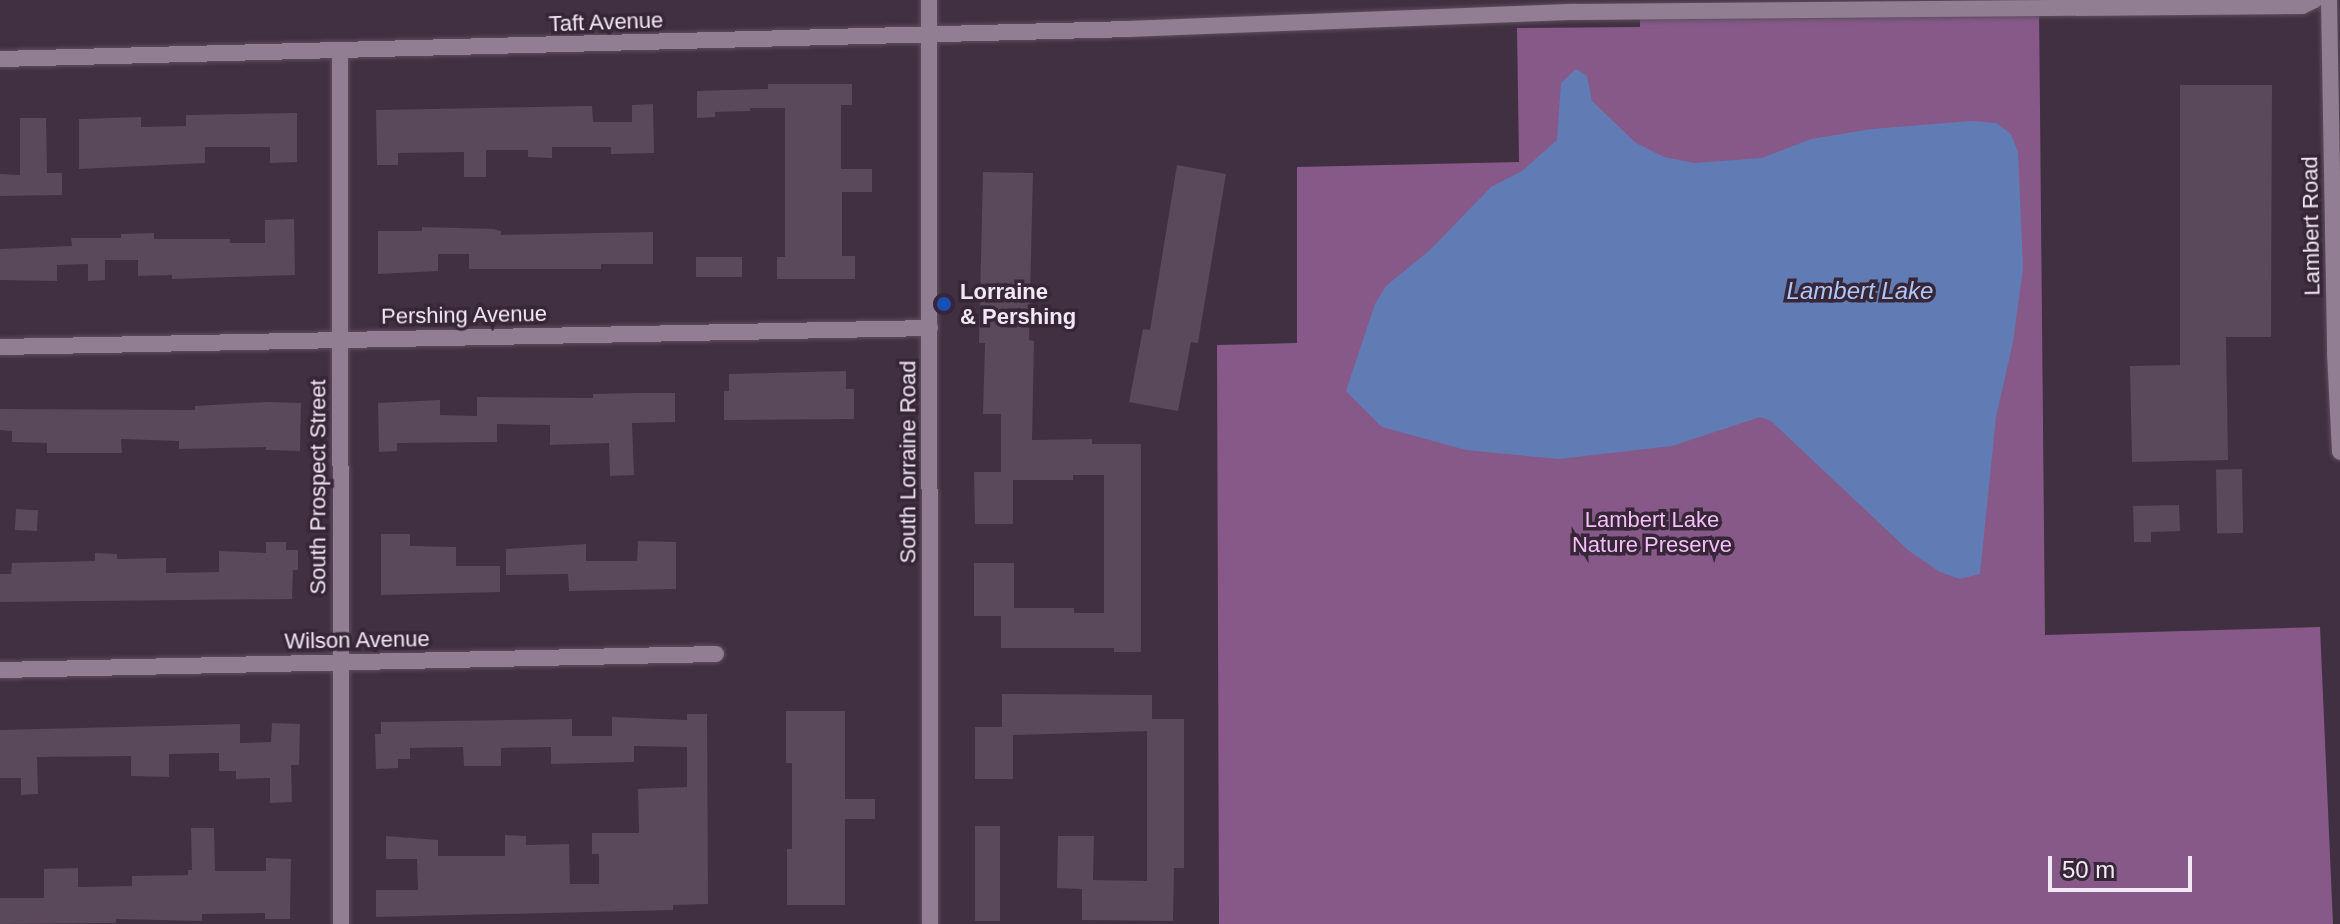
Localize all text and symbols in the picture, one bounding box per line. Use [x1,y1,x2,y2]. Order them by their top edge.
street label: Taft Avenue [548,7,664,37]
street label: Lambert Road [2297,156,2325,296]
water label: Lambert Lake [1787,277,1933,305]
place label: Lorraine & Pershing [960,278,1076,330]
marker: Lorraine & Pershing [935,295,953,313]
street label: Pershing Avenue [380,300,548,330]
street label: South Lorraine Road [895,360,921,564]
street label: South Prospect Street [305,379,331,595]
park label: Lambert Lake Nature Preserve [1572,506,1732,558]
street label: Wilson Avenue [284,626,430,654]
scale bar [2052,840,2196,890]
text: 50 m [2062,856,2115,883]

